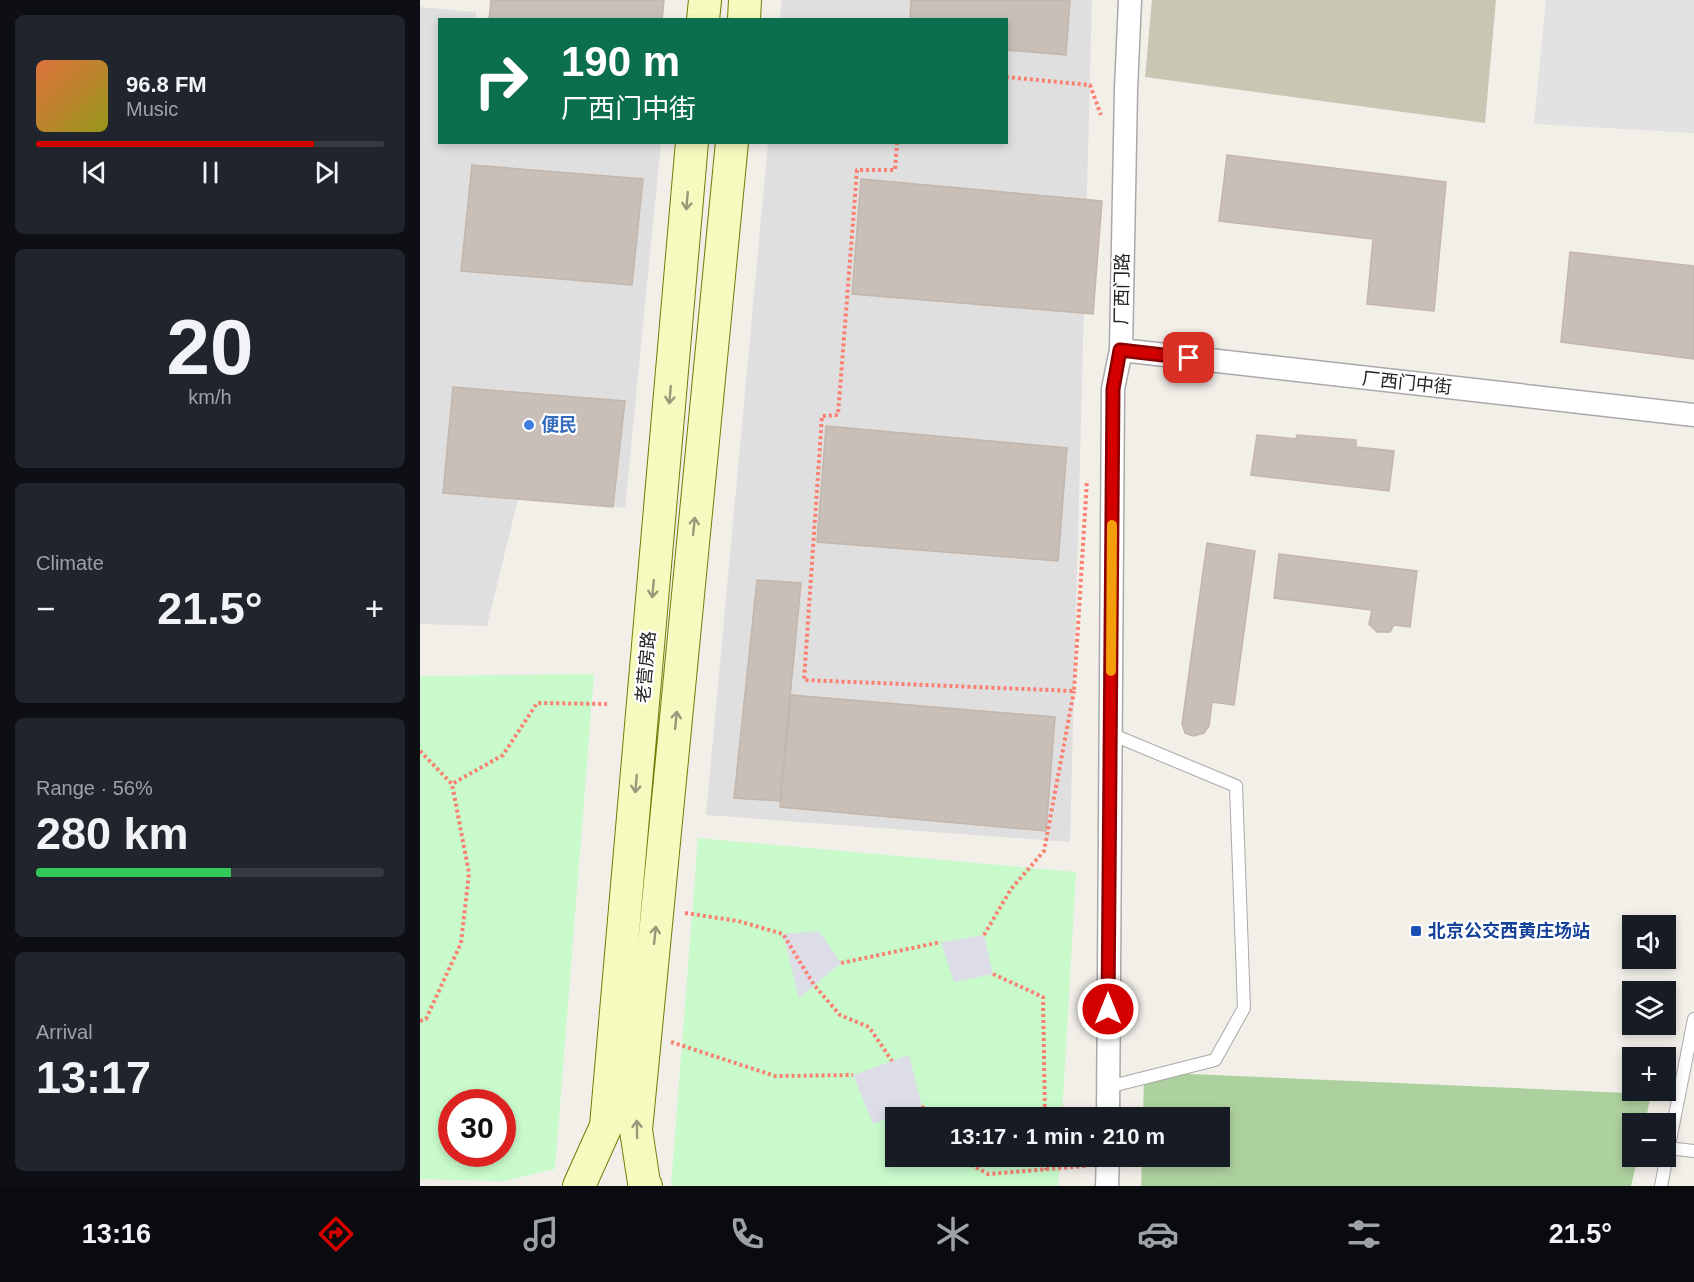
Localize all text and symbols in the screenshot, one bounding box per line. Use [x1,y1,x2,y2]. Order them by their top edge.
text: 190 m [561,38,680,85]
icon: right [462,42,540,120]
text: 96.8 FM [126,72,207,97]
text: 厂西门中街 [561,94,696,124]
text: Music [126,98,178,120]
icon: previous [78,156,111,189]
icon: pause [194,156,227,189]
icon: next [310,156,343,189]
one-way arrow [681,190,692,210]
street label: 厂西门路 [1111,253,1133,325]
text: 20 [167,303,253,391]
pin [1163,332,1214,383]
icon: arrive [1172,341,1205,374]
street label: 厂西门中街 [1361,368,1453,398]
one-way arrow [664,385,675,404]
text: km/h [188,386,232,408]
place label: 便民 [541,415,577,435]
marker: 便民 [522,418,536,432]
one-way arrow [689,516,700,536]
text: Climate [36,552,104,574]
one-way arrow [647,579,658,599]
text: 21.5° [157,583,263,634]
text: − [36,590,55,627]
text: + [365,590,384,627]
street label: 老营房路 [633,630,659,704]
one-way arrow [671,710,682,730]
one-way arrow [630,773,641,793]
text: Range · 56% [36,777,153,799]
text: 280 km [36,808,189,859]
map controls [1622,915,1676,1167]
button: sound [1622,915,1676,969]
place label: 北京公交西黄庄场站 [1428,921,1590,941]
marker: 北京公交西黄庄场站 [1409,924,1423,938]
one-way arrow [650,925,661,945]
position arrow [1076,977,1140,1041]
button: layers [1622,981,1676,1035]
text: Arrival [36,1021,93,1043]
button: + [1622,1047,1676,1101]
text: 13:17 [36,1052,151,1103]
speed limit sign: 30 [438,1089,516,1167]
button: − [1622,1113,1676,1167]
one-way arrow [631,1119,643,1139]
text: 13:17 · 1 min · 210 m [950,1124,1165,1149]
icon: directions [315,1213,357,1255]
icon: music [520,1213,562,1255]
icon: phone [726,1213,768,1255]
icon: climate [932,1213,974,1255]
icon: car [1137,1213,1179,1255]
icon: filters [1343,1213,1385,1255]
text: 13:16 [82,1219,151,1249]
text: 21.5° [1549,1219,1612,1249]

